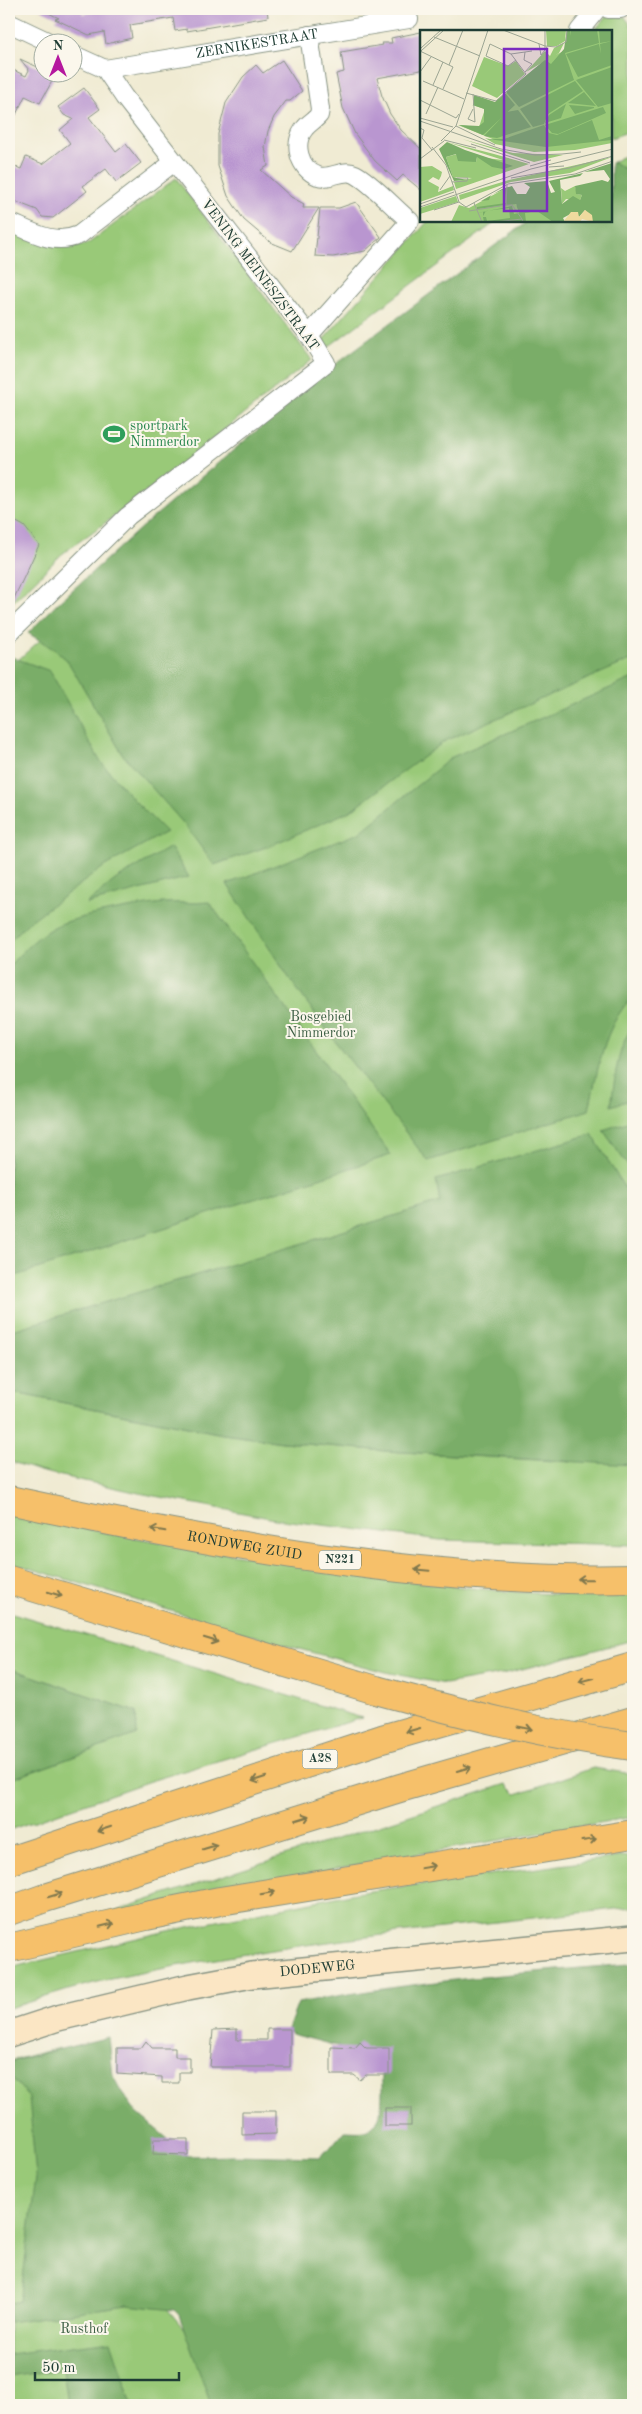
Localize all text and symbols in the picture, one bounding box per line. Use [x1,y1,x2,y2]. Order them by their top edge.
street label: ZERNIKESTRAAT [194,27,319,61]
inset map [420,30,612,222]
north arrow [32,32,82,82]
text: N [53,39,64,53]
street label: VENING MEINESZSTRAAT [199,197,321,353]
place label: sportpark Nimmerdor [130,419,199,449]
sports icon: sportpark Nimmerdor [101,421,127,447]
park label: Bosgebied Nimmerdor [287,1010,356,1040]
one-way arrow [150,1525,166,1535]
street label: RONDWEG ZUID [186,1529,303,1562]
road number: N221 [319,1550,361,1570]
one-way arrow [415,1565,431,1575]
one-way arrow [577,1574,593,1584]
one-way arrow [47,1589,63,1599]
one-way arrow [203,1636,219,1646]
one-way arrow [579,1675,595,1685]
one-way arrow [516,1724,532,1733]
one-way arrow [406,1725,422,1735]
road number: A28 [302,1750,338,1768]
one-way arrow [455,1764,471,1774]
one-way arrow [251,1775,267,1784]
one-way arrow [295,1812,311,1822]
one-way arrow [96,1825,112,1835]
one-way arrow [581,1835,597,1845]
one-way arrow [201,1841,217,1851]
one-way arrow [420,1861,436,1871]
one-way arrow [260,1887,276,1897]
one-way arrow [46,1890,62,1899]
one-way arrow [99,1920,115,1929]
street label: DODEWEG [279,1958,356,1979]
park label: Rusthof [60,2322,109,2336]
scale bar [35,2349,179,2381]
text: 50 m [42,2361,76,2376]

